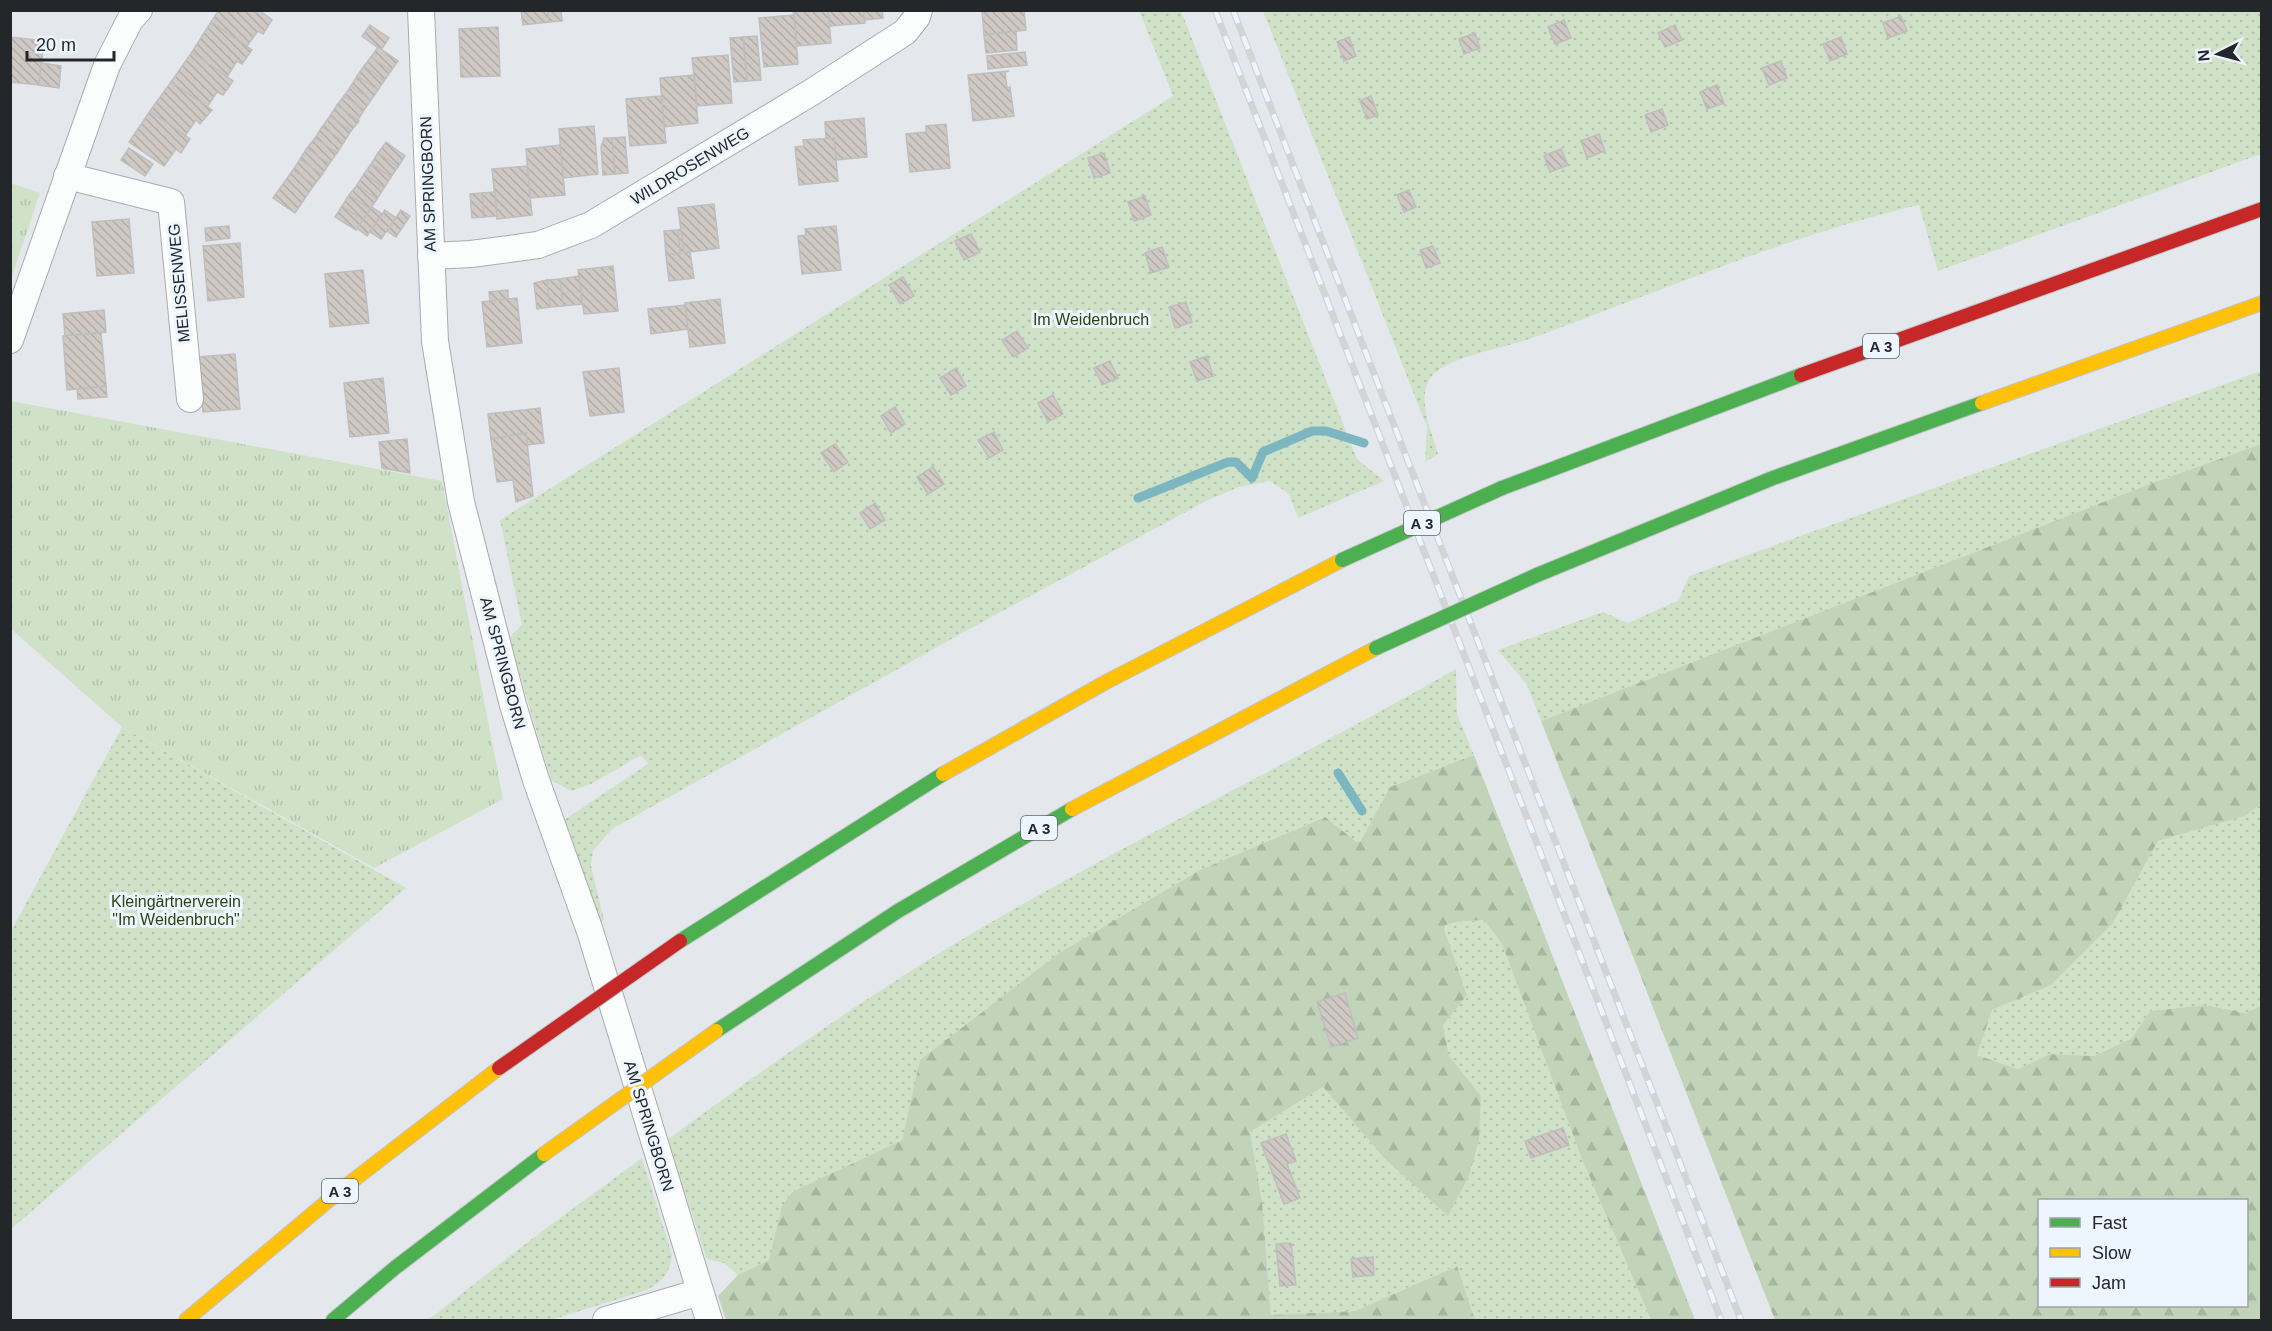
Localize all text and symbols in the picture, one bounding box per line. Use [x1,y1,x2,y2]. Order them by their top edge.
scale bar [27,24,114,62]
north arrow [2188,24,2248,84]
text: 20 m [36,35,76,55]
text: N [2195,49,2213,62]
street label: AM SPRINGBORN [417,116,439,252]
street label: WILDROSENWEG [628,124,752,208]
street label: MELISSENWEG [165,223,193,343]
park label: Im Weidenbruch [1033,311,1149,328]
road number: A 3 [1863,334,1899,358]
road number: A 3 [1404,511,1440,535]
street label: AM SPRINGBORN [477,595,529,731]
road number: A 3 [1021,816,1057,840]
park label: Kleingärtnerverein "Im Weidenbruch" [111,893,241,928]
street label: AM SPRINGBORN [621,1058,677,1194]
road number: A 3 [322,1179,358,1203]
legend [2038,1199,2248,1307]
text: Fast [2092,1213,2127,1233]
text: Slow [2092,1243,2132,1263]
text: Jam [2092,1273,2126,1293]

